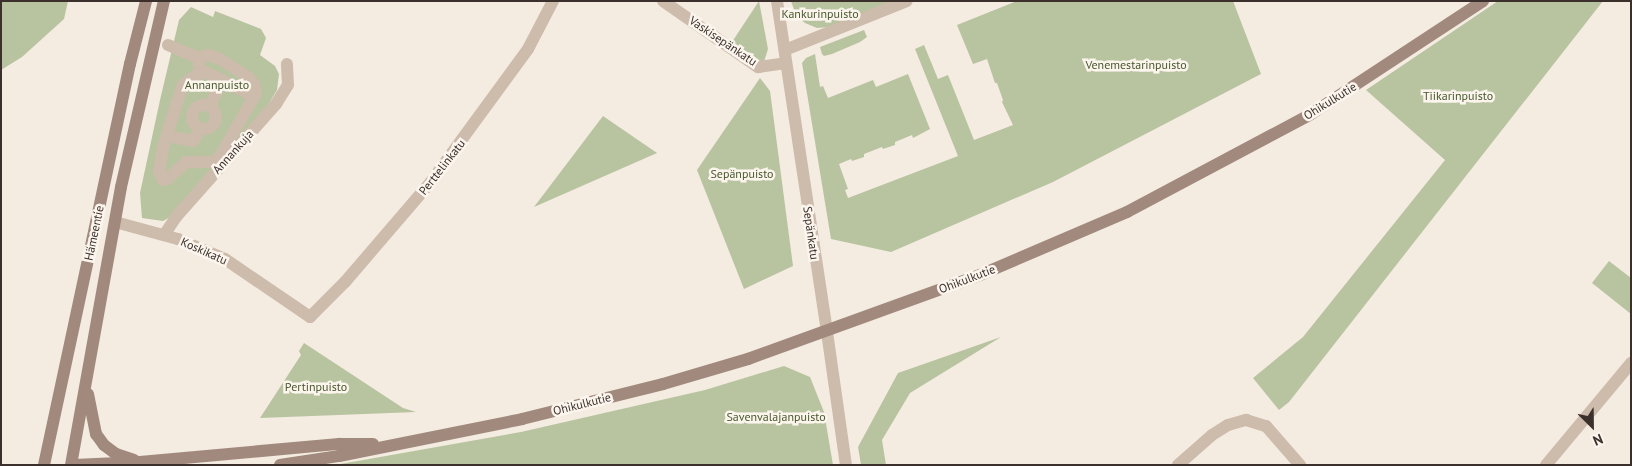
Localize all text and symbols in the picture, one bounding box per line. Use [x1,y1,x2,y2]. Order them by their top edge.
park label: Kankurinpuisto [781,7,859,21]
street label: Vaskisepänkatu [686,13,760,69]
park label: Venemestarinpuisto [1085,58,1187,72]
park label: Annanpuisto [185,78,249,92]
street label: Ohikulkutie [1301,79,1359,123]
park label: Tiikarinpuisto [1423,89,1493,103]
street label: Annankuja [210,127,256,177]
street label: Perttelinkatu [416,136,468,198]
park label: Sepänpuisto [710,167,774,181]
street label: Hämeentie [81,204,107,262]
street label: Sepänkatu [800,205,822,261]
street label: Koskikatu [178,234,230,268]
street label: Ohikulkutie [937,262,997,296]
park label: Pertinpuisto [285,380,347,394]
street label: Ohikulkutie [551,390,613,418]
north arrow [1567,401,1617,451]
park label: Savenvalajanpuisto [726,410,826,424]
text: N [1590,430,1606,450]

